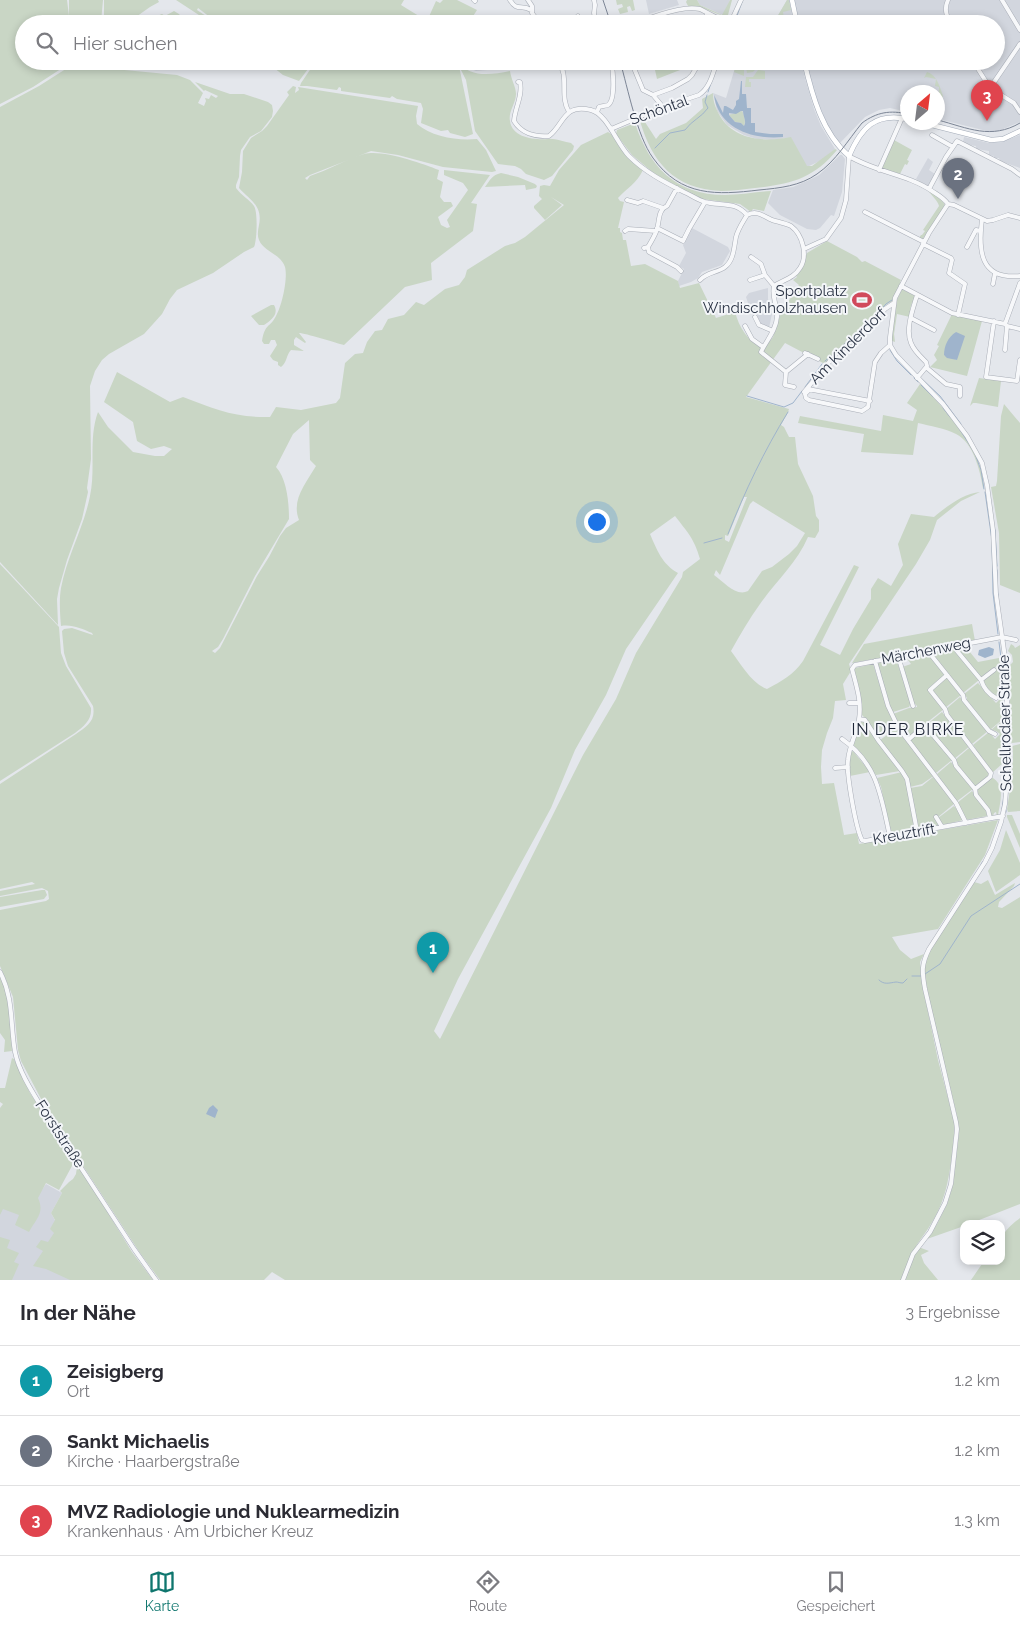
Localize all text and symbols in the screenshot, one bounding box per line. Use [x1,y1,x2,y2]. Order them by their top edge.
search box [15,15,1005,70]
icon: search [33,29,61,57]
text: Hier suchen [73,32,178,54]
pin: 3 [971,80,1003,121]
north arrow [900,85,945,130]
street label: Schöntal [627,91,692,129]
pin: 2 [942,158,974,199]
place label: Sportplatz Windischholzhausen [703,282,847,317]
sports icon: Sportplatz Windischholzhausen [851,289,873,311]
street label: Am Kinderdorf [806,303,891,388]
your location [584,509,610,535]
street label: Märchenweg [880,634,972,668]
street label: Schellrodaer Straße [995,654,1015,791]
district label: IN DER BIRKE [851,720,965,739]
street label: Kreuztrift [871,820,937,848]
pin: 1 [417,932,449,973]
street label: Forststraße [31,1097,89,1172]
map controls [960,1220,1005,1265]
button: layers [960,1220,1005,1265]
text: In der Nähe [20,1300,136,1325]
text: 3 Ergebnisse [906,1303,1000,1322]
text: Zeisigberg [67,1360,164,1382]
text: 1 [32,1371,40,1390]
text: 1.2 km [955,1371,1000,1390]
text: Ort [67,1382,90,1401]
text: Sankt Michaelis [67,1430,209,1452]
text: 2 [31,1441,41,1460]
text: 1.2 km [955,1441,1000,1460]
text: Kirche · Haarbergstraße [67,1452,240,1471]
text: MVZ Radiologie und Nuklearmedizin [67,1500,400,1522]
text: 3 [32,1511,40,1530]
text: 1.3 km [954,1511,1000,1530]
text: Krankenhaus · Am Urbicher Kreuz [67,1522,313,1541]
tab: Karte [145,1568,179,1614]
tab: Route [469,1568,507,1614]
tab: Gespeichert [797,1568,875,1614]

